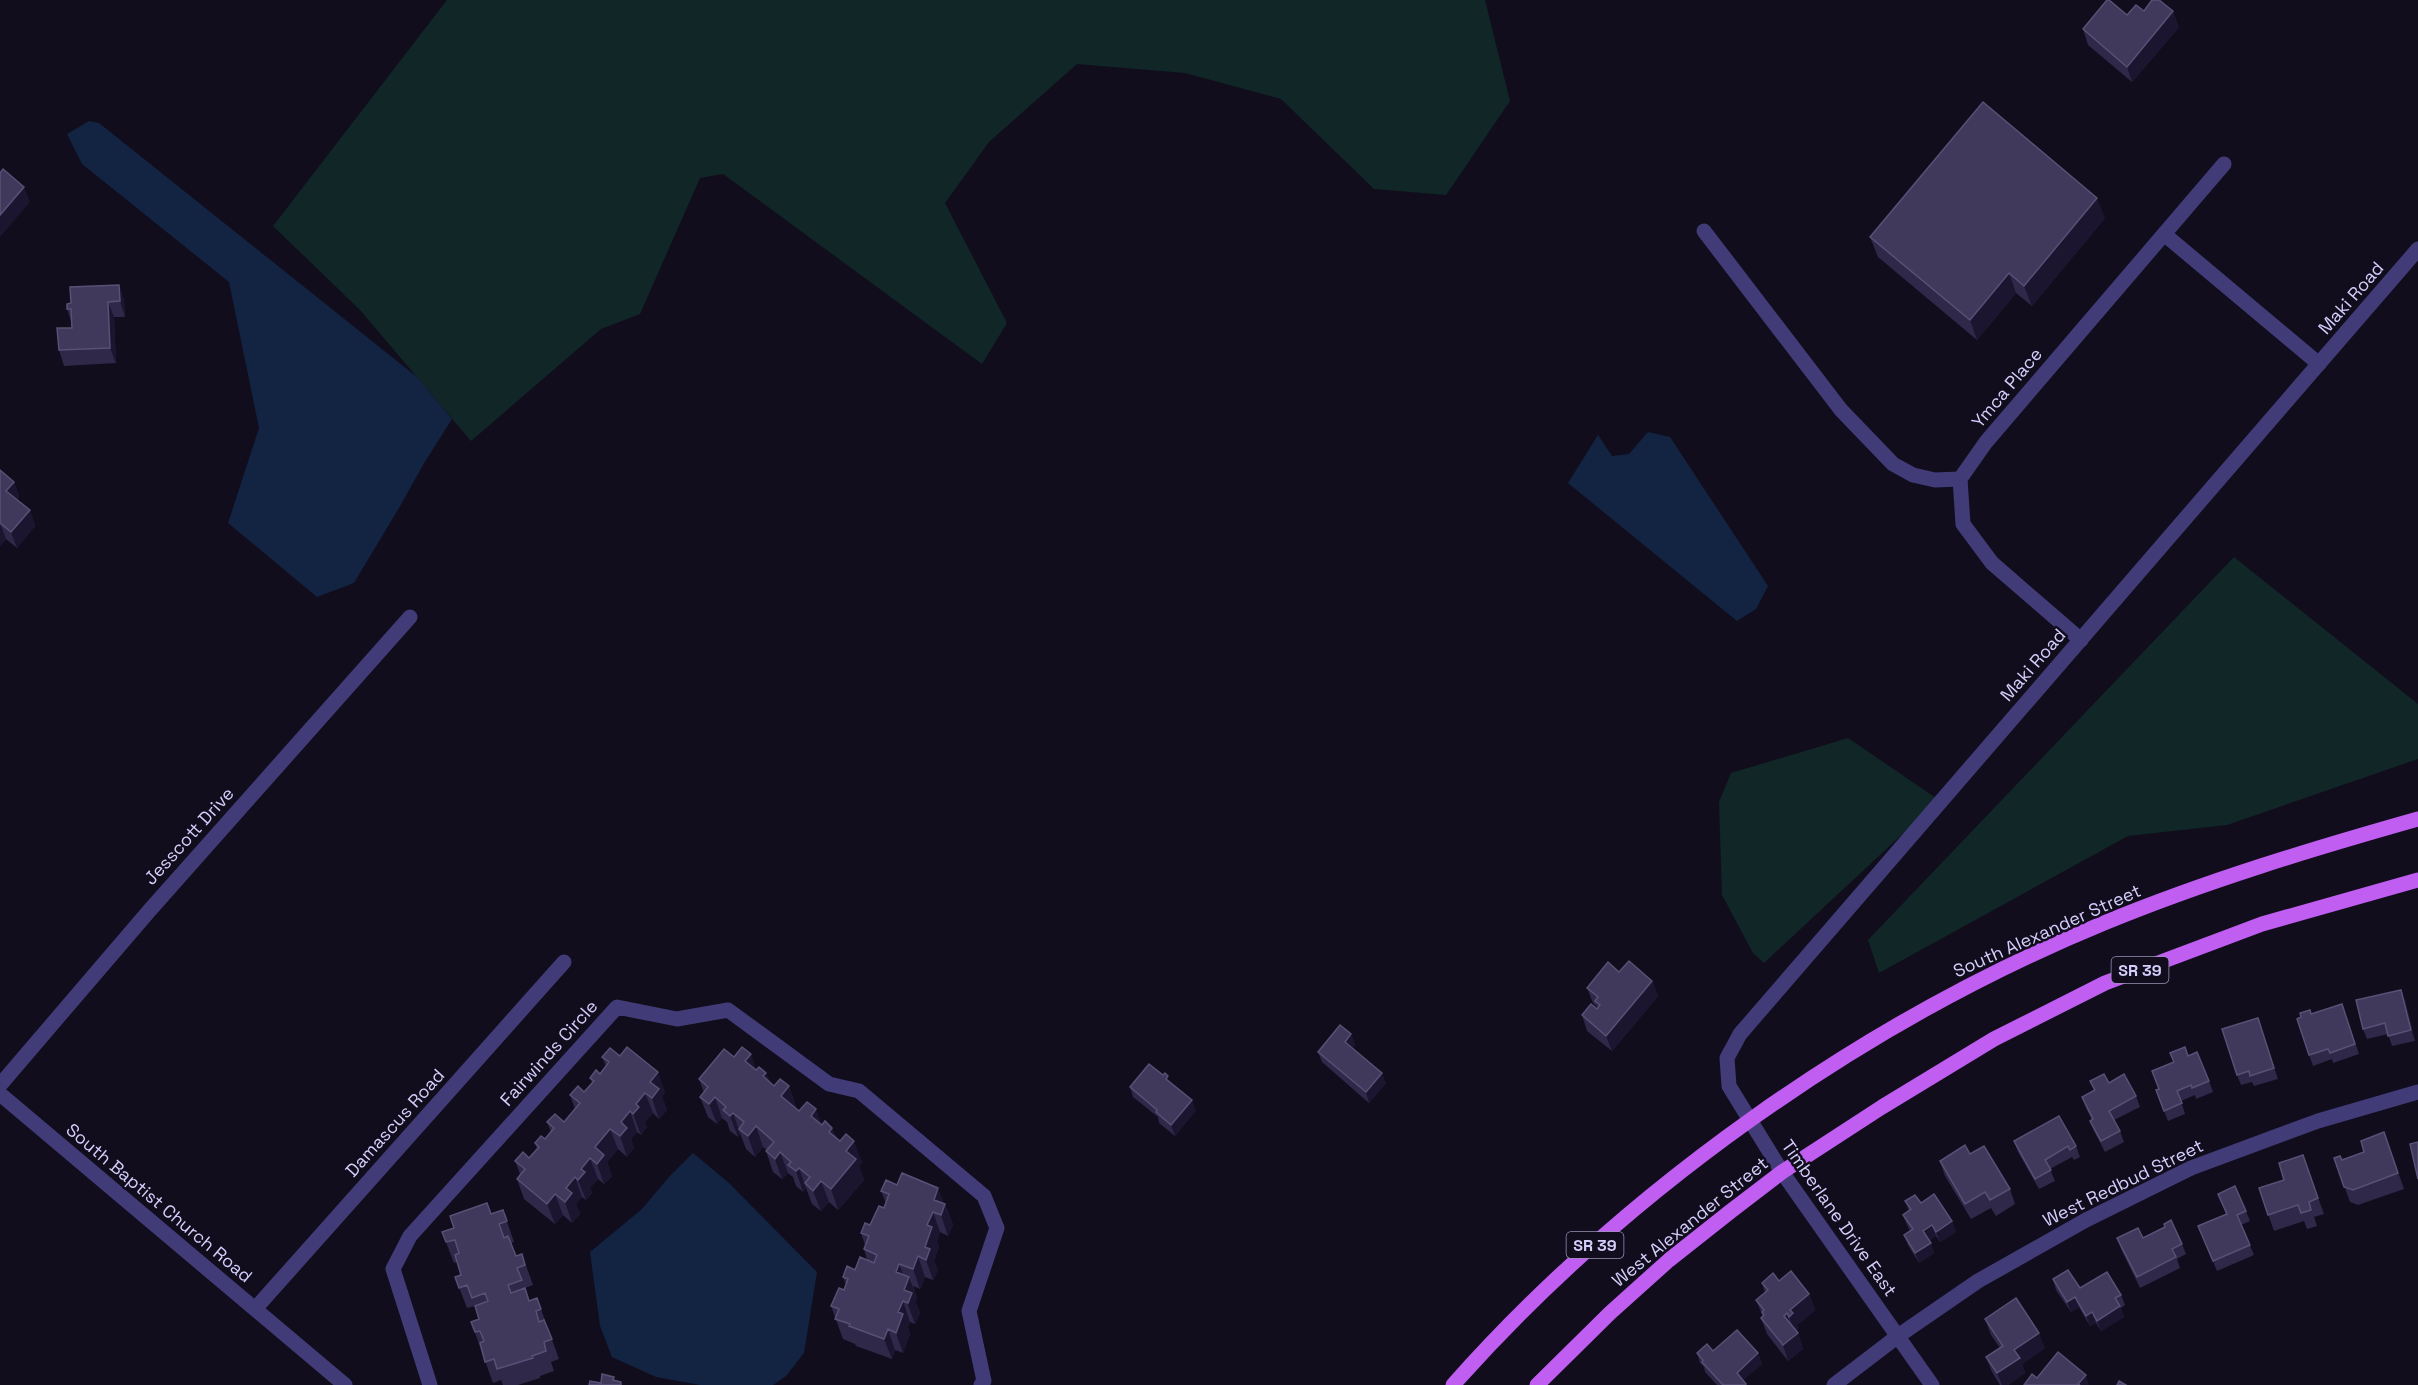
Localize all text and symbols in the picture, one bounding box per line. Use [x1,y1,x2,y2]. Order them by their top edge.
street label: Maki Road [2313,257,2388,339]
street label: Ymca Place [1966,343,2047,432]
street label: Maki Road [1995,624,2070,706]
street label: Jesscott Drive [139,782,239,889]
street label: South Alexander Street [1949,879,2144,982]
road number: SR 39 [2112,957,2168,983]
street label: Fairwinds Circle [495,995,602,1111]
street label: Damascus Road [340,1064,449,1181]
street label: South Baptist Church Road [62,1118,257,1287]
street label: West Redbud Street [2039,1134,2207,1231]
street label: Timberlane Drive East [1777,1135,1902,1301]
street label: West Alexander Street [1607,1151,1772,1292]
road number: SR 39 [1566,1232,1624,1258]

